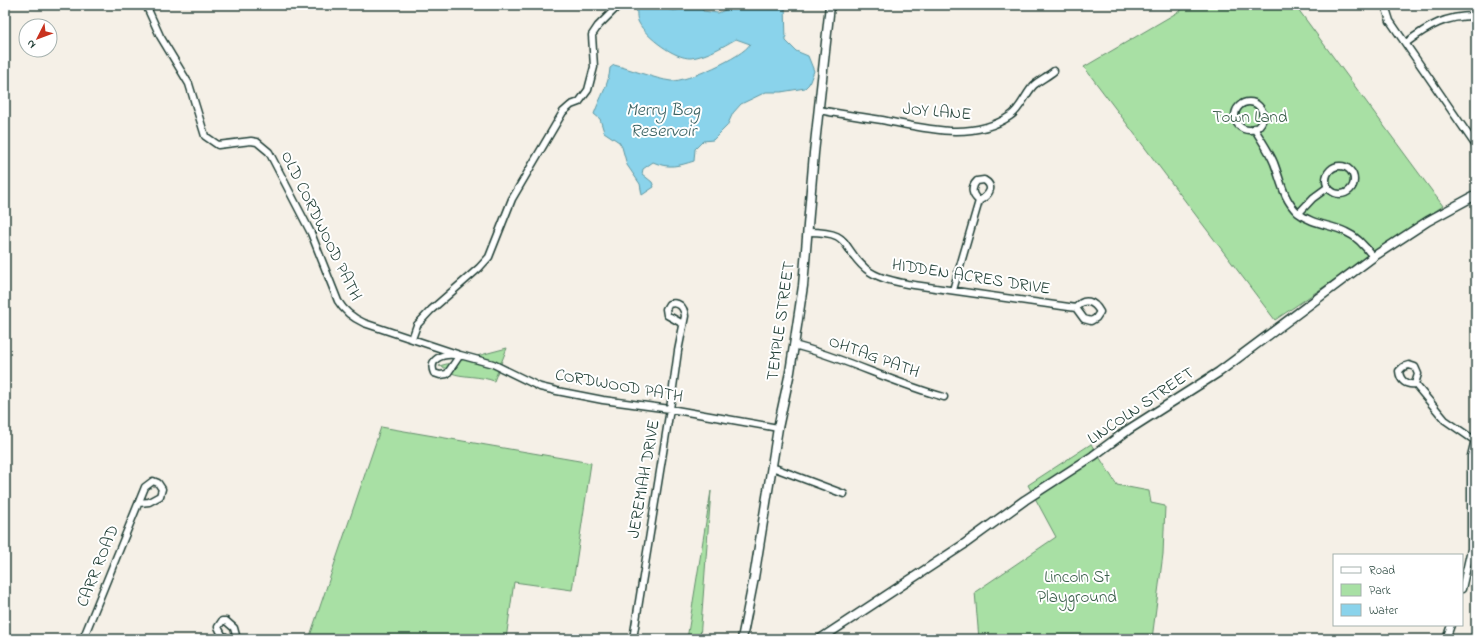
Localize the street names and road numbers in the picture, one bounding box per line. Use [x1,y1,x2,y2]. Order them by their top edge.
street label: JOY LANE [902,97,972,127]
street label: OLD CORDWOOD PATH [274,147,368,305]
street label: HIDDEN ACRES DRIVE [890,252,1052,302]
street label: TEMPLE STREET [760,259,802,382]
street label: OHTAG PATH [825,329,923,385]
street label: LINCOLN STREET [1083,361,1200,451]
street label: CORDWOOD PATH [553,362,685,410]
street label: JEREMIAH DRIVE [621,418,667,540]
street label: CARR ROAD [70,521,126,611]

